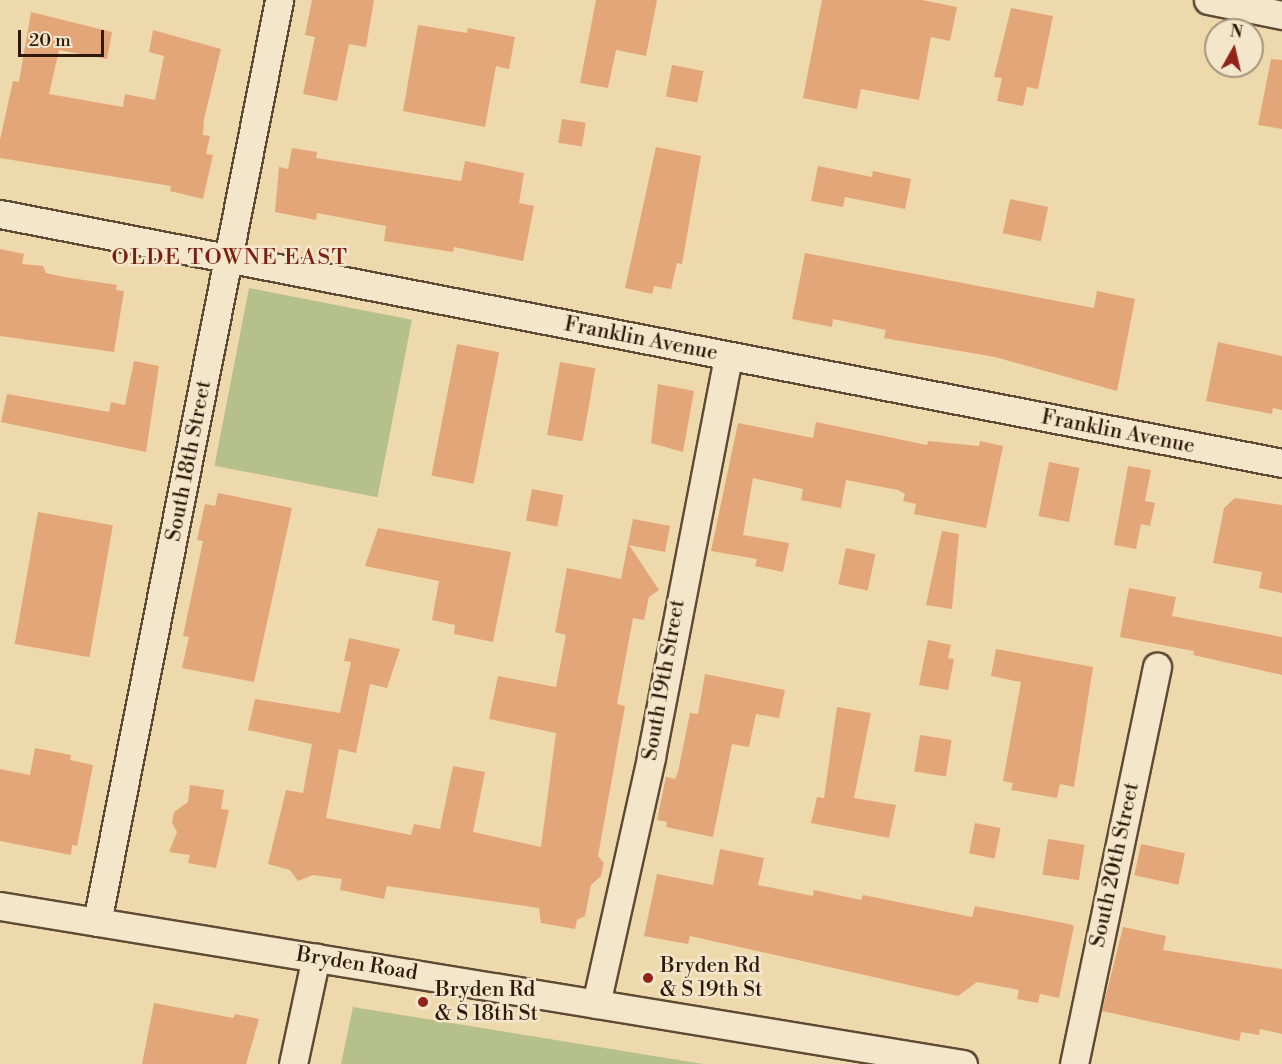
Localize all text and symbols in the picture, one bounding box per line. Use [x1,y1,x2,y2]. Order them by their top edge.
scale bar [21,18,106,56]
north arrow [1204,18,1264,78]
text: N [1229,21,1244,43]
text: 20 m [29,29,71,52]
district label: OLDE TOWNE EAST [112,245,348,271]
street label: Franklin Avenue [562,312,720,366]
street label: South 18th Street [161,378,217,544]
street label: Franklin Avenue [1039,405,1197,459]
street label: South 19th Street [637,598,691,762]
street label: South 20th Street [1085,780,1145,950]
street label: Bryden Road [295,942,419,986]
place label: Bryden Rd & S 19th St [660,953,763,1003]
marker: Bryden Rd & S 19th St [641,971,655,985]
place label: Bryden Rd & S 18th St [435,977,538,1027]
marker: Bryden Rd & S 18th St [416,995,430,1009]

